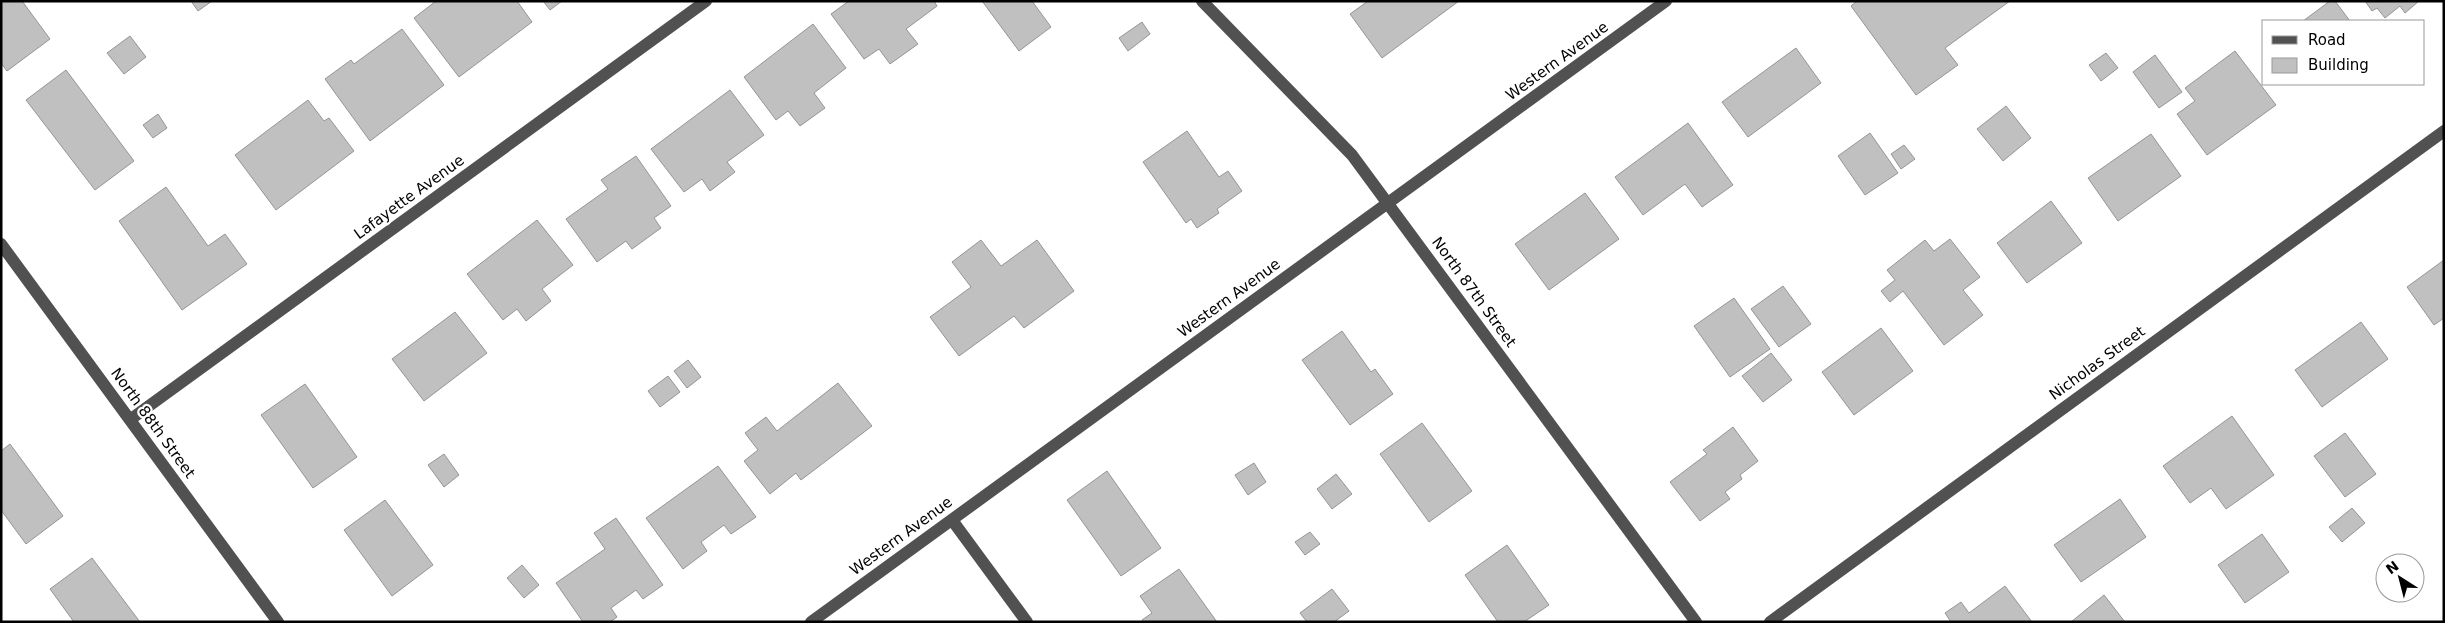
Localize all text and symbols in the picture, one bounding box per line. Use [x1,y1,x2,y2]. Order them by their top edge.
street label: Western Avenue [1502,18,1612,104]
legend [2262,20,2425,85]
text: Road [2308,31,2346,49]
text: Building [2308,56,2369,74]
street label: Lafayette Avenue [350,151,468,243]
street label: North 87th Street [1428,233,1520,351]
street label: Western Avenue [1174,255,1284,341]
street label: Nicholas Street [2046,322,2148,404]
street label: North 88th Street [107,364,199,482]
street label: Western Avenue [846,493,956,579]
north arrow [2375,553,2425,603]
text: N [2383,558,2402,577]

